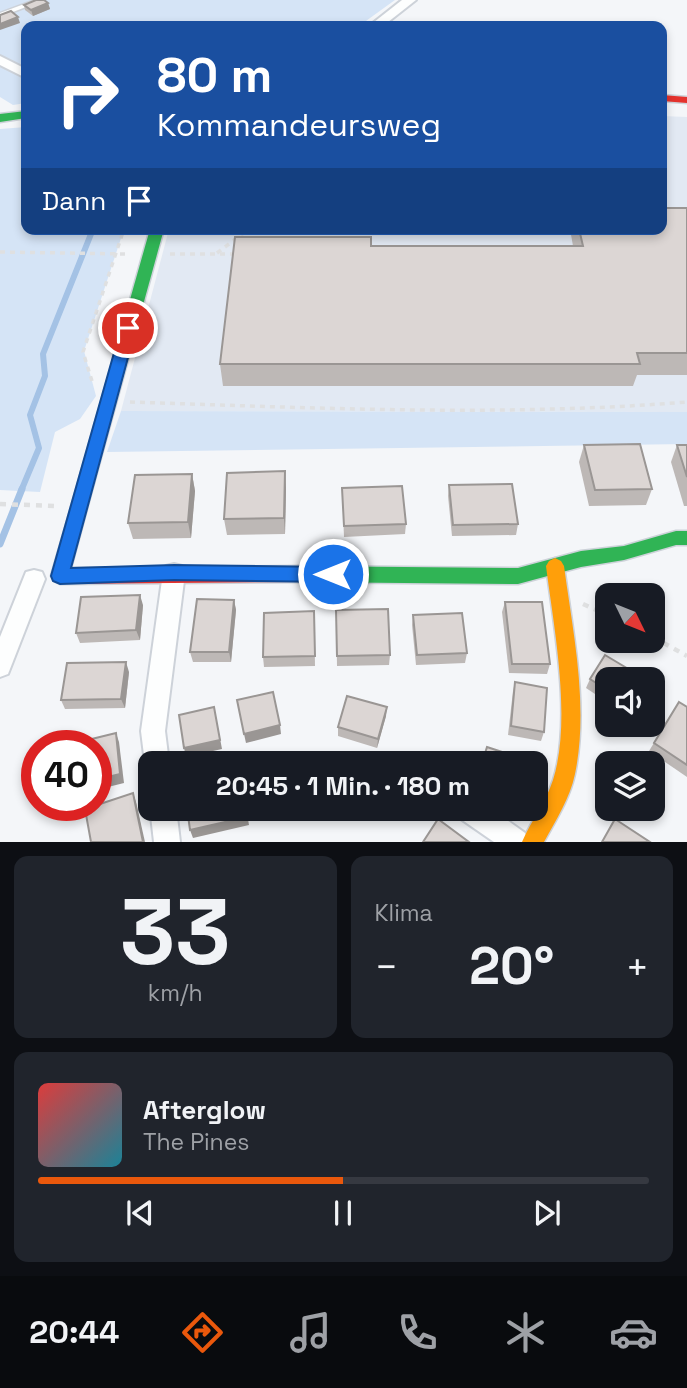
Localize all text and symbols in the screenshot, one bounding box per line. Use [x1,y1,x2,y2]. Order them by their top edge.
text: 80 m [157,44,272,106]
icon: right [42,49,133,140]
text: Kommandeursweg [157,105,441,145]
icon: arrive [120,182,158,220]
text: Dann [42,184,106,218]
pin [98,298,158,358]
icon: arrive [109,309,147,347]
position arrow [296,537,370,611]
north arrow [595,583,665,653]
map controls [595,583,665,821]
button: sound [595,667,665,737]
speed limit sign: 40 [21,730,112,821]
button: layers [595,751,665,821]
text: 20:45 · 1 Min. · 180 m [216,769,470,803]
text: 33 [120,874,231,991]
text: Klima [375,898,433,928]
text: 20° [469,933,554,999]
text: − [375,943,398,991]
text: + [625,943,649,991]
text: km/h [148,978,203,1008]
text: Afterglow [143,1093,266,1127]
text: The Pines [143,1127,249,1157]
icon: previous [121,1194,159,1232]
icon: pause [324,1194,362,1232]
icon: next [528,1194,566,1232]
icon: directions [178,1308,227,1357]
icon: music [286,1308,335,1357]
icon: phone [393,1308,442,1357]
icon: climate [501,1308,550,1357]
icon: car [609,1308,658,1357]
text: 20:44 [29,1312,119,1352]

